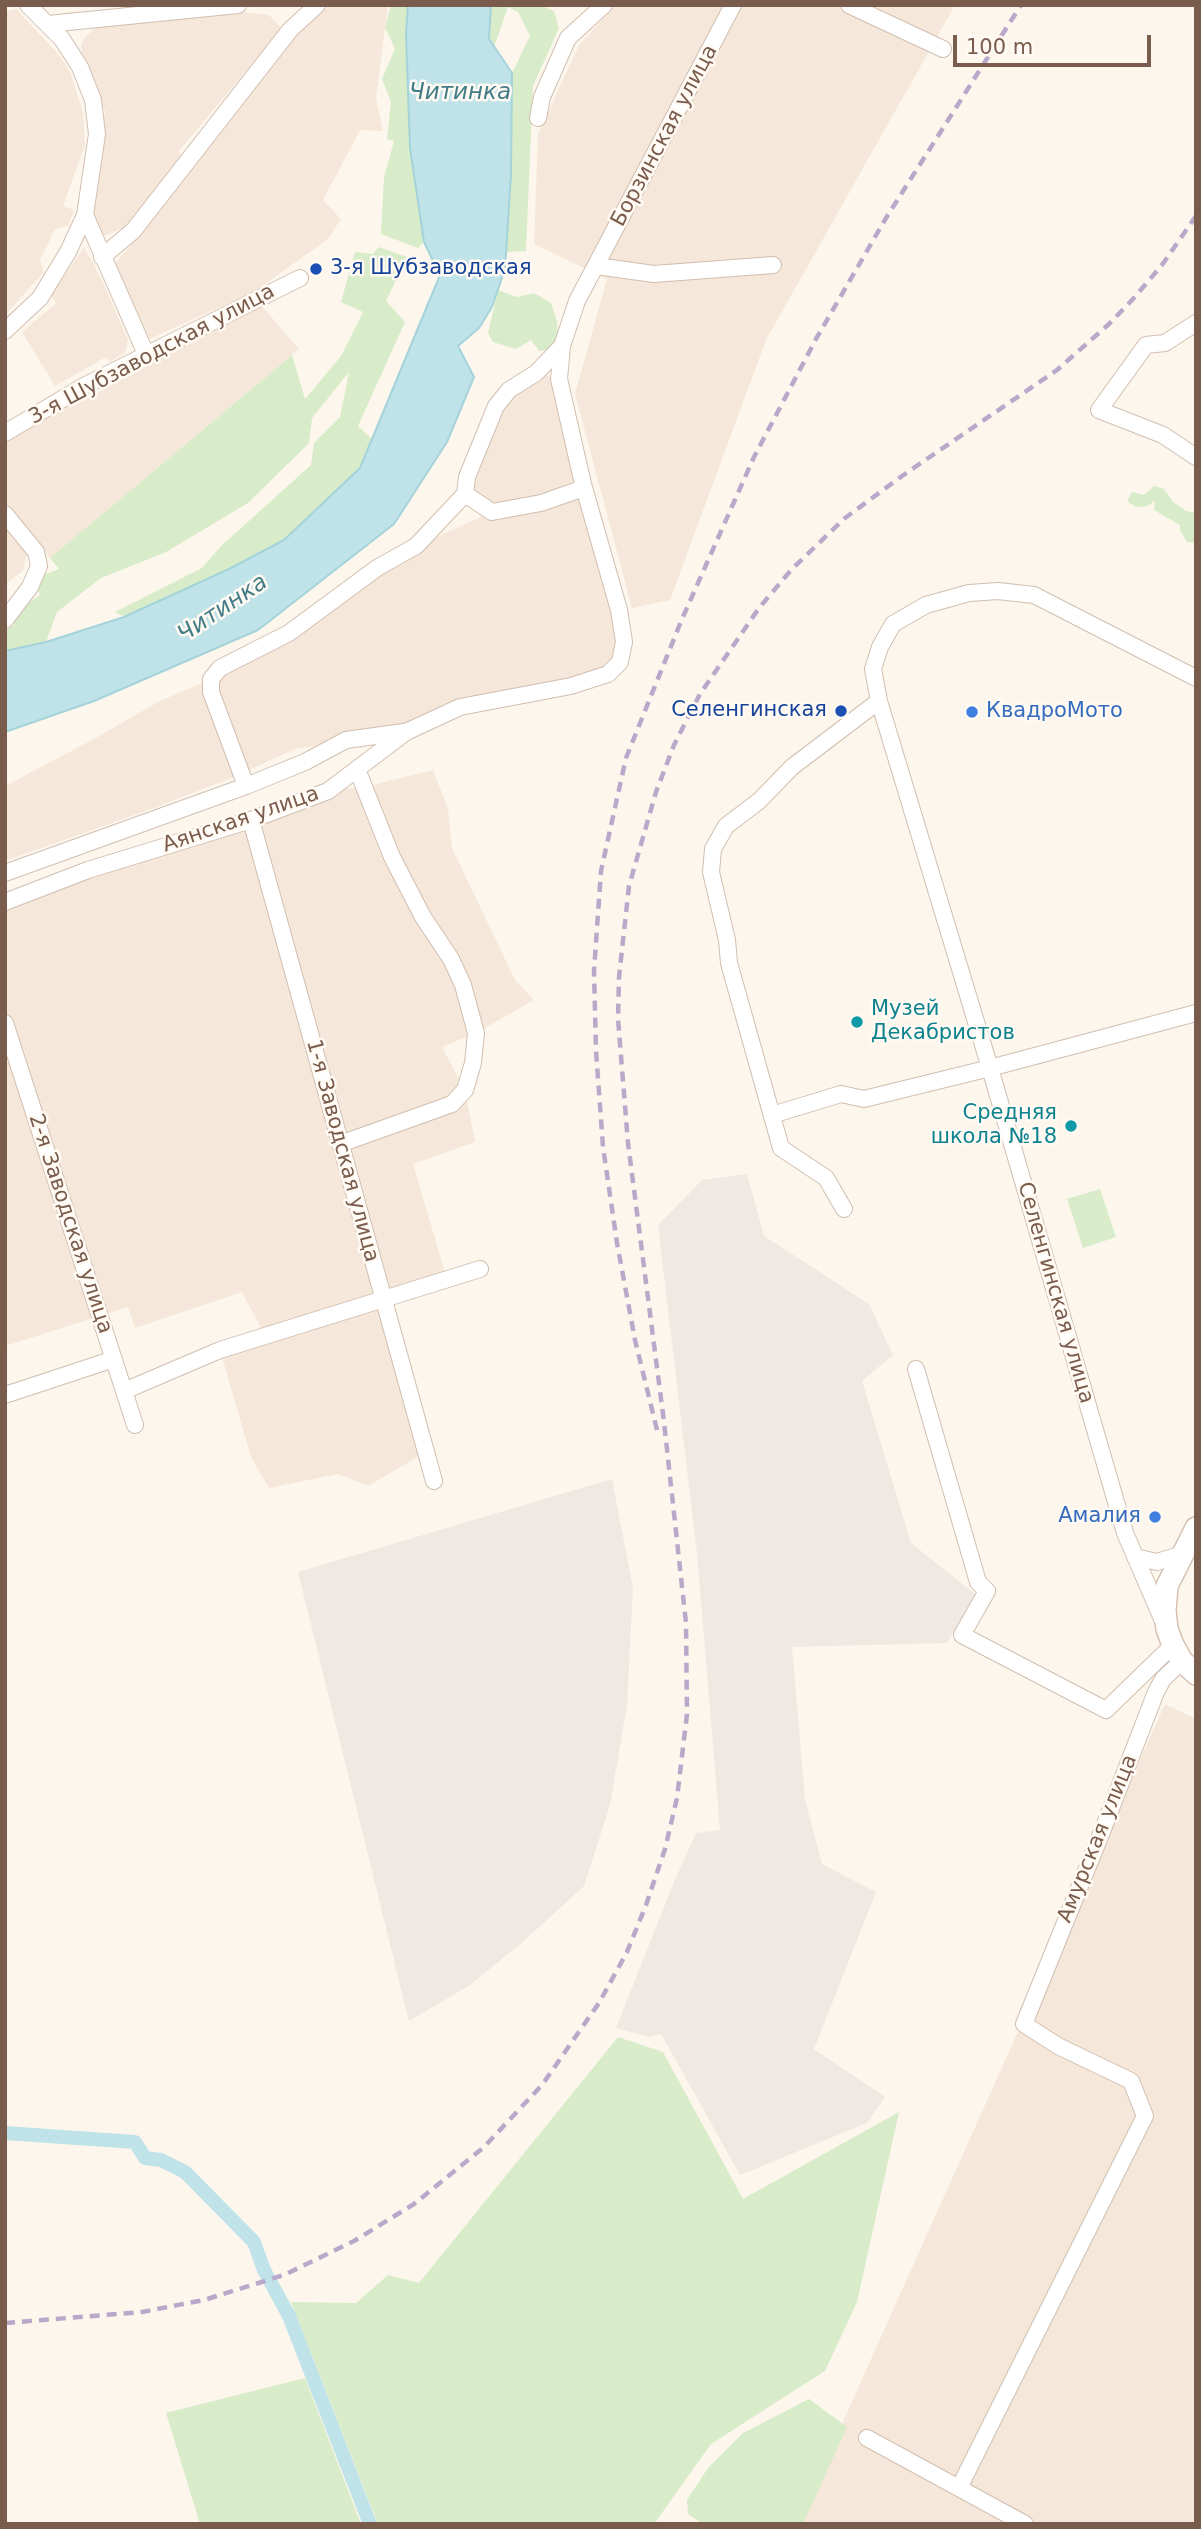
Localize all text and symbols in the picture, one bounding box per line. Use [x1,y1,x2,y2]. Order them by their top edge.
scale bar [956,21,1154,65]
text: 100 m [966,35,1033,59]
street label: Борзинская улица [606,41,724,231]
water label: Читинка [409,79,511,107]
place label: 3-я Шубзаводская [330,256,532,282]
marker: 3-я Шубзаводская [308,261,324,277]
street label: 3-я Шубзаводская улица [25,279,279,431]
water label: Читинка [173,569,273,649]
place label: Селенгинская [671,698,827,724]
place label: КвадроМото [986,699,1123,725]
marker: Селенгинская [833,703,849,719]
marker: КвадроМото [964,704,980,720]
street label: Аянская улица [159,781,323,859]
place label: Музей Декабристов [871,997,1015,1047]
marker: Музей Декабристов [849,1014,865,1030]
street label: 1-я Заводская улица [300,1037,384,1265]
place label: Средняя школа №18 [931,1101,1057,1151]
street label: 2-я Заводская улица [23,1111,117,1337]
marker: Средняя школа №18 [1063,1118,1079,1134]
street label: Селенгинская улица [1011,1179,1099,1407]
place label: Амалия [1058,1504,1141,1530]
marker: Амалия [1147,1509,1163,1525]
street label: Амурская улица [1053,1751,1143,1927]

